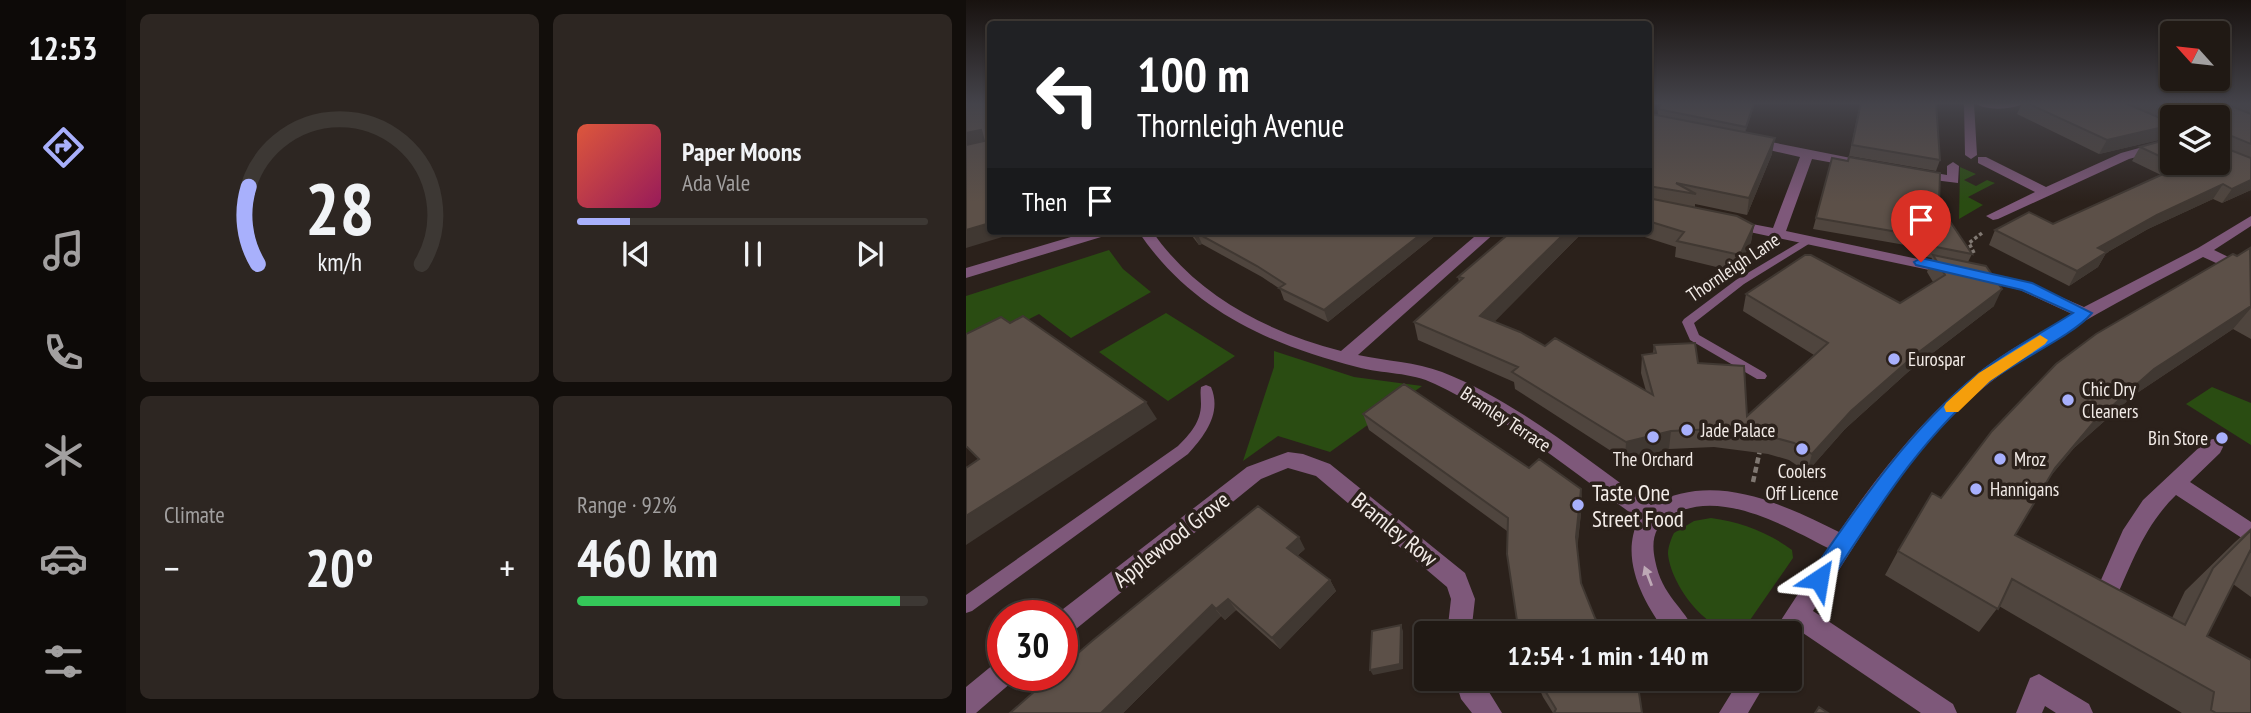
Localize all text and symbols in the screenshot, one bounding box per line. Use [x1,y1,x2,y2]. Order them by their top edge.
north arrow [2160,21,2230,91]
map controls [2160,21,2230,175]
text: 12:53 [28,27,98,69]
text: 100 m [1137,42,1250,106]
icon: left [1022,49,1113,140]
text: Thornleigh Avenue [1137,104,1344,146]
button: layers [2160,105,2230,175]
icon: directions [39,123,88,172]
text: Paper Moons [682,135,801,168]
text: 28 [305,161,374,255]
text: Ada Vale [682,168,750,197]
icon: arrive [1081,182,1119,220]
text: Then [1022,185,1067,218]
pin [1891,190,1951,262]
icon: arrive [1902,201,1940,239]
icon: music [39,226,88,275]
street label: Thornleigh Lane [1682,227,1784,307]
icon: previous [617,235,655,273]
icon: pause [734,235,772,273]
icon: next [851,235,889,273]
text: km/h [317,246,362,278]
icon: phone [39,328,88,377]
place label: Eurospar [1908,347,1966,371]
marker: Eurospar [1886,351,1902,367]
place label: Chic Dry Cleaners [2082,377,2138,423]
street label: Bramley Terrace [1456,381,1556,457]
marker: Chic Dry Cleaners [2060,392,2076,408]
place label: Jade Palace [1700,418,1775,442]
marker: Jade Palace [1679,422,1695,438]
place label: Bin Store [2148,426,2208,450]
marker: The Orchard [1645,429,1661,445]
marker: Bin Store [2214,430,2230,446]
icon: climate [39,431,88,480]
marker: Coolers Off Licence [1794,441,1810,457]
place label: The Orchard [1613,447,1693,471]
place label: Mroz [2014,447,2046,471]
marker: Mroz [1992,451,2008,467]
place label: Coolers Off Licence [1765,459,1839,505]
place label: Hannigans [1990,477,2059,501]
place label: Taste One Street Food [1592,478,1684,533]
marker: Hannigans [1968,481,1984,497]
street label: Applewood Grove [1107,485,1235,593]
street label: Bramley Row [1346,486,1444,573]
text: Range · 92% [577,490,677,519]
marker: Taste One Street Food [1570,497,1586,513]
text: Climate [164,500,225,529]
text: 460 km [577,524,718,591]
icon: car [39,534,88,583]
text: 20° [305,534,374,601]
position arrow [1782,542,1856,616]
text: − [164,543,180,592]
text: + [499,543,515,592]
one-way arrow [1642,566,1653,587]
speed limit sign: 30 [987,600,1078,691]
icon: filters [39,637,88,686]
text: 12:54 · 1 min · 140 m [1508,639,1708,672]

